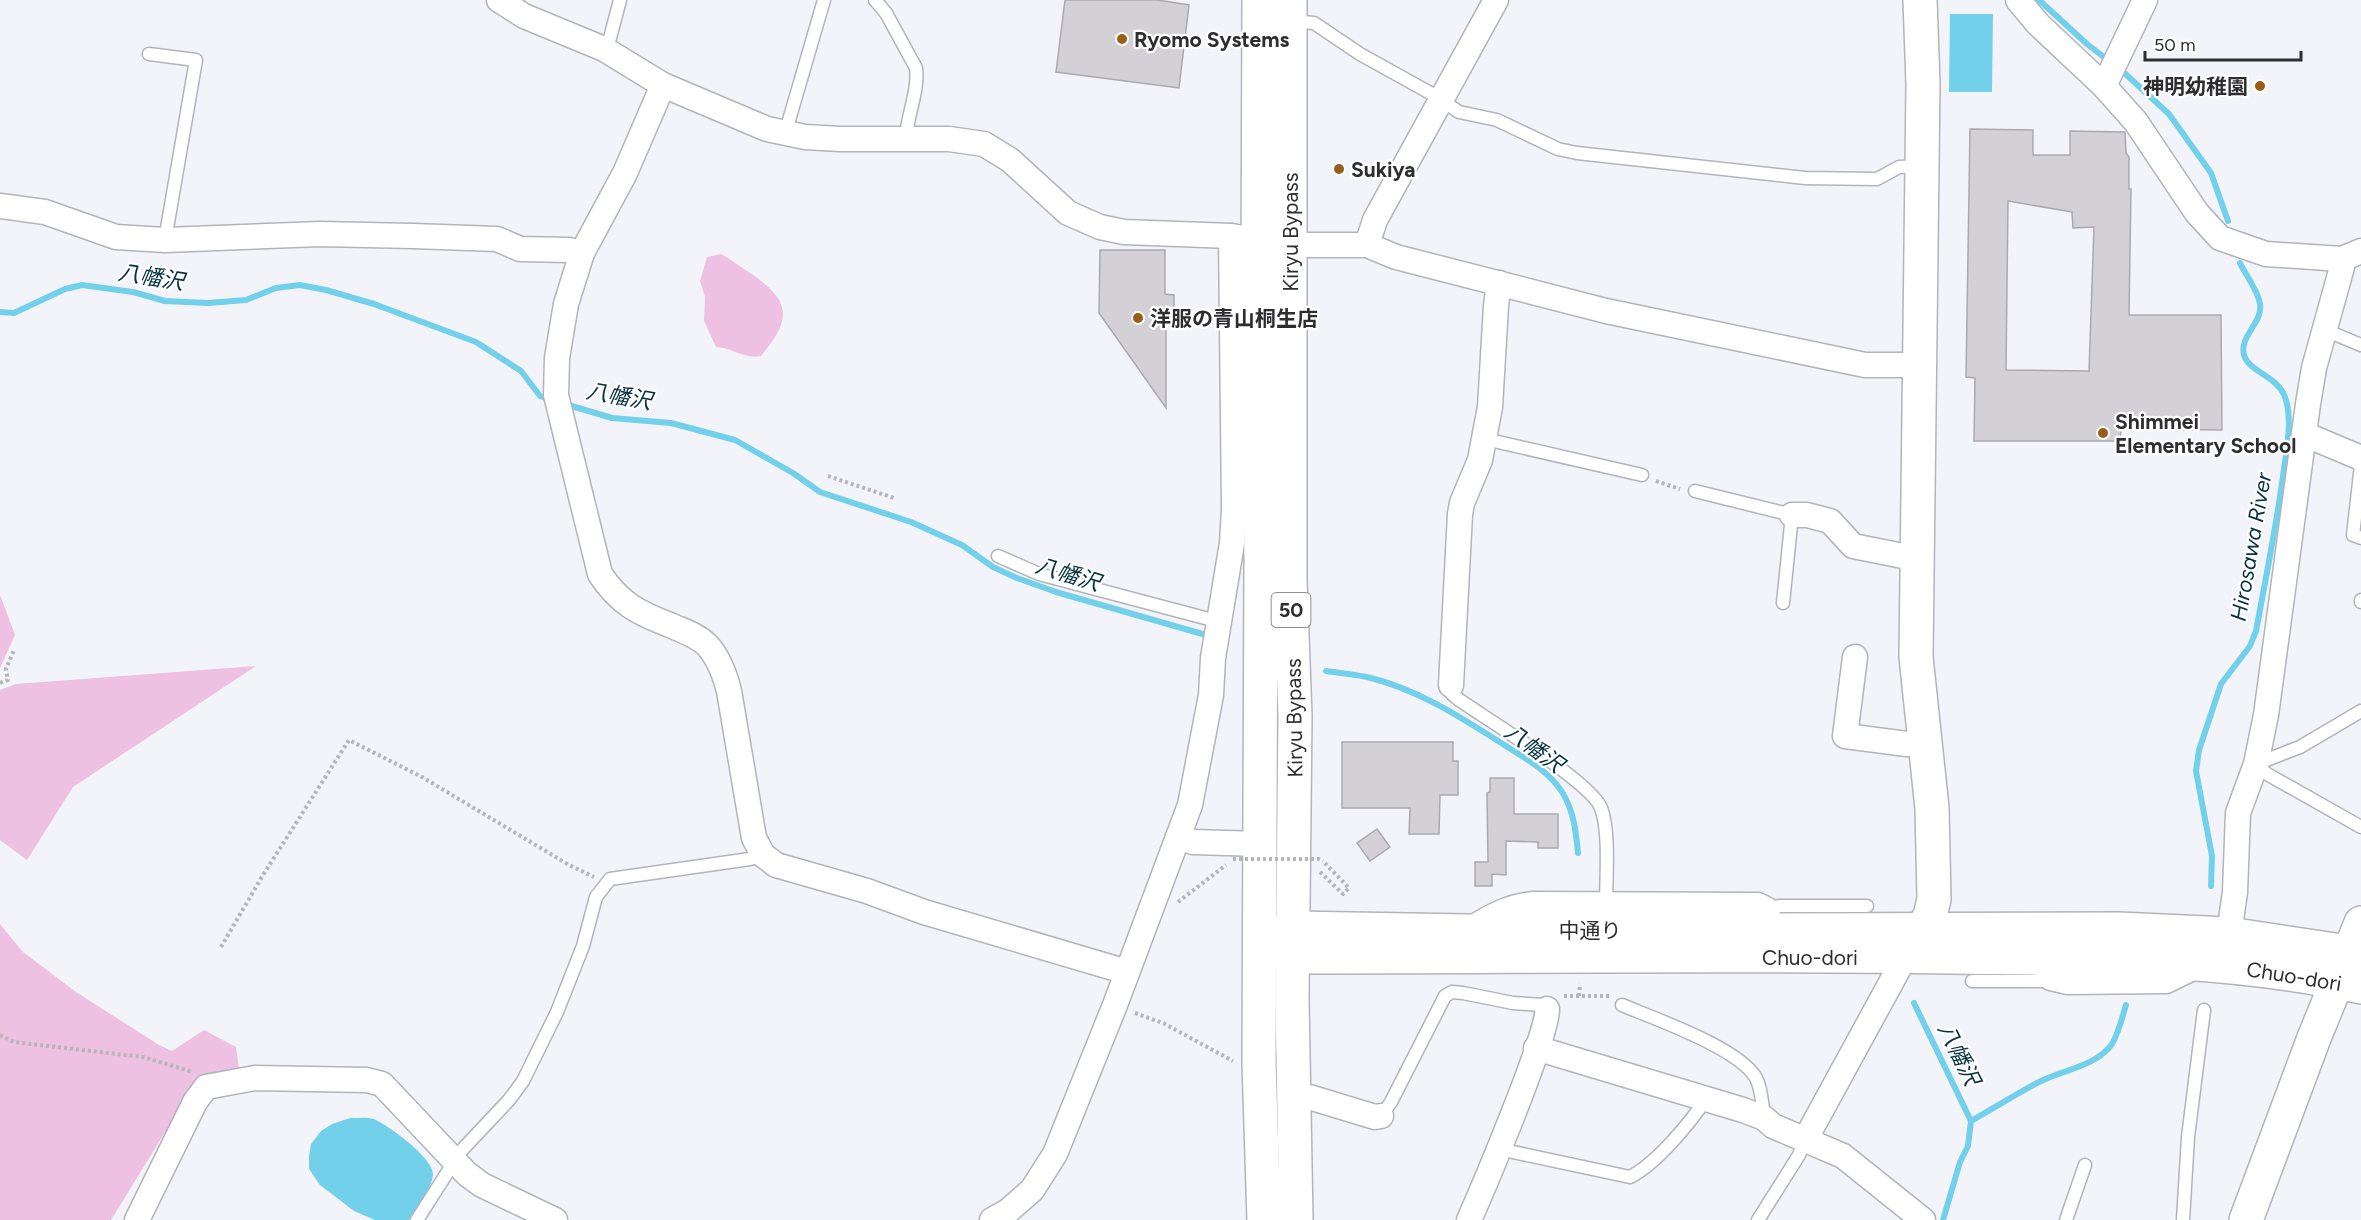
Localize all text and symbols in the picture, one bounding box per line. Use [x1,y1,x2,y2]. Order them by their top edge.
scale bar [2145,24,2301,62]
place label: Ryomo Systems [1134,27,1289,52]
marker: Ryomo Systems [1115,32,1129,46]
text: 50 m [2154,34,2196,56]
place label: 神明幼稚園 [2143,74,2248,99]
marker: 神明幼稚園 [2253,79,2267,93]
place label: Sukiya [1351,157,1415,182]
marker: Sukiya [1332,162,1346,176]
street label: Kiryu Bypass [1278,172,1303,292]
water label: 八幡沢 [116,259,189,296]
place label: 洋服の青山桐生店 [1150,306,1318,331]
marker: 洋服の青山桐生店 [1131,311,1145,325]
water label: 八幡沢 [584,377,657,416]
place label: Shimmei Elementary School [2115,409,2296,458]
marker: Shimmei Elementary School [2096,426,2110,440]
water label: Hirosawa River [2225,469,2278,623]
water label: 八幡沢 [1032,551,1106,597]
road number: 50 [1272,593,1310,627]
street label: Kiryu Bypass [1280,658,1308,778]
water label: 八幡沢 [1499,718,1571,780]
street label: 中通り [1559,918,1622,943]
street label: Chuo-dori [1762,945,1858,970]
street label: Chuo-dori [2245,956,2343,996]
water label: 八幡沢 [1932,1018,1987,1092]

